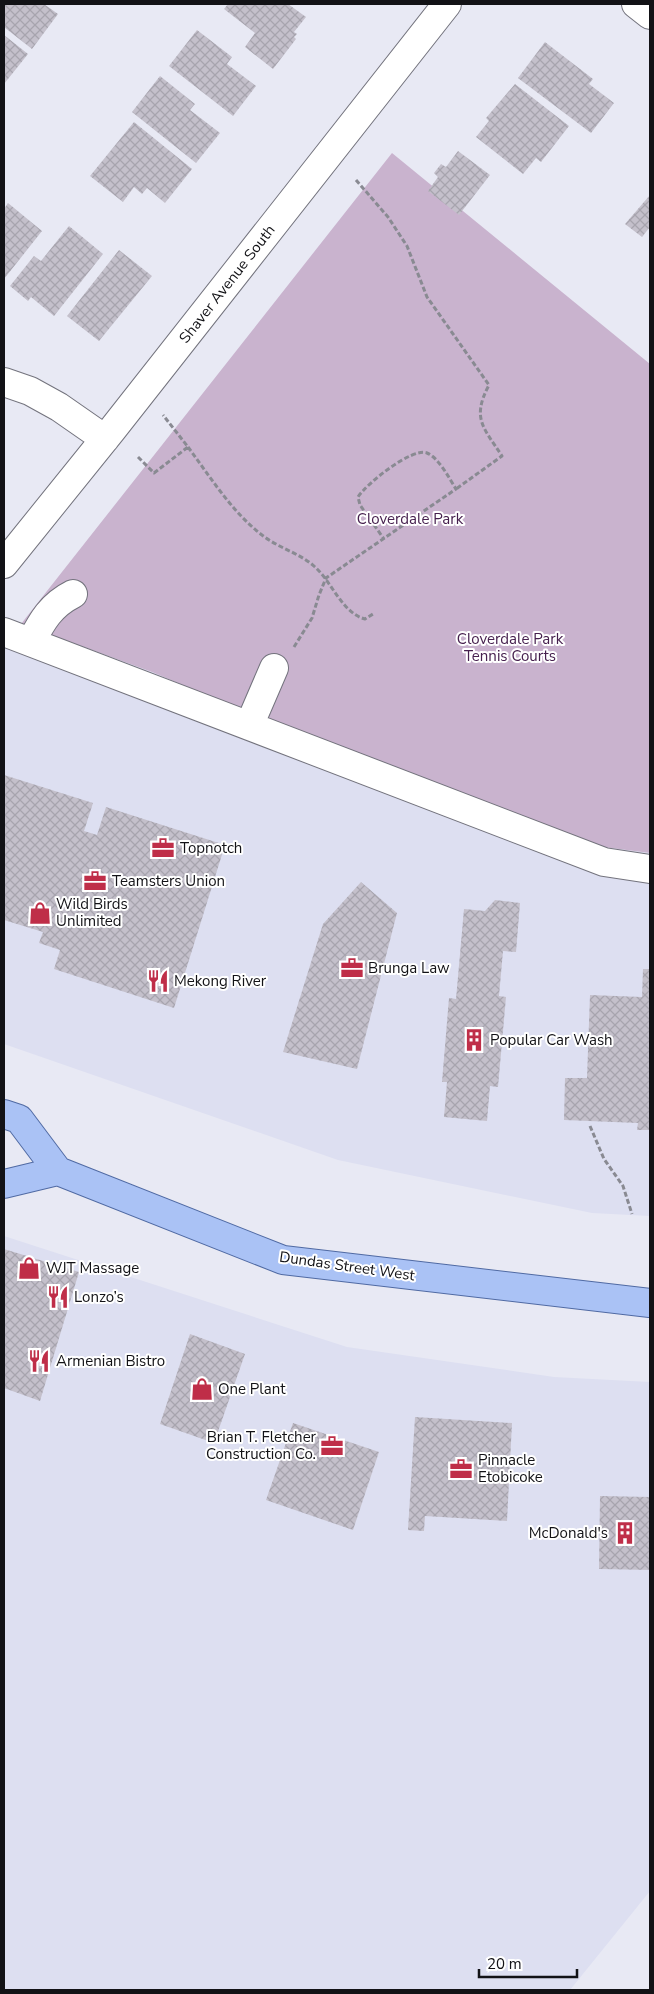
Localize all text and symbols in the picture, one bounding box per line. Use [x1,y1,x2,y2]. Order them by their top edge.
street label: Shaver Avenue South [174,221,280,347]
park label: Cloverdale Park [357,509,464,529]
park label: Cloverdale Park Tennis Courts [457,629,564,666]
office icon: Topnotch [150,835,176,861]
place label: Topnotch [180,838,242,858]
office icon: Teamsters Union [82,868,108,894]
place label: Teamsters Union [112,871,225,891]
place label: Wild Birds Unlimited [56,894,128,931]
shop icon: Wild Birds Unlimited [27,900,53,926]
office icon: Brunga Law [339,955,365,981]
place label: Brunga Law [368,958,450,978]
restaurant icon: Mekong River [145,968,171,994]
place label: Mekong River [174,971,267,991]
building icon: Popular Car Wash [461,1027,487,1053]
place label: Popular Car Wash [490,1030,613,1050]
street label: Dundas Street West [278,1247,417,1286]
shop icon: WJT Massage [16,1255,42,1281]
place label: WJT Massage [46,1258,139,1278]
restaurant icon: Lonzo’s [45,1284,71,1310]
place label: Lonzo’s [74,1287,124,1307]
restaurant icon: Armenian Bistro [26,1348,52,1374]
place label: Armenian Bistro [56,1351,165,1371]
shop icon: One Plant [189,1376,215,1402]
place label: One Plant [218,1379,286,1399]
place label: Brian T. Fletcher Construction Co. [206,1427,317,1464]
office icon: Brian T. Fletcher Construction Co. [319,1433,345,1459]
place label: Pinnacle Etobicoke [478,1450,543,1487]
office icon: Pinnacle Etobicoke [448,1456,474,1482]
building icon: McDonald's [612,1520,638,1546]
place label: McDonald's [529,1523,608,1543]
scale bar [479,1946,576,1978]
text: 20 m [487,1954,522,1974]

